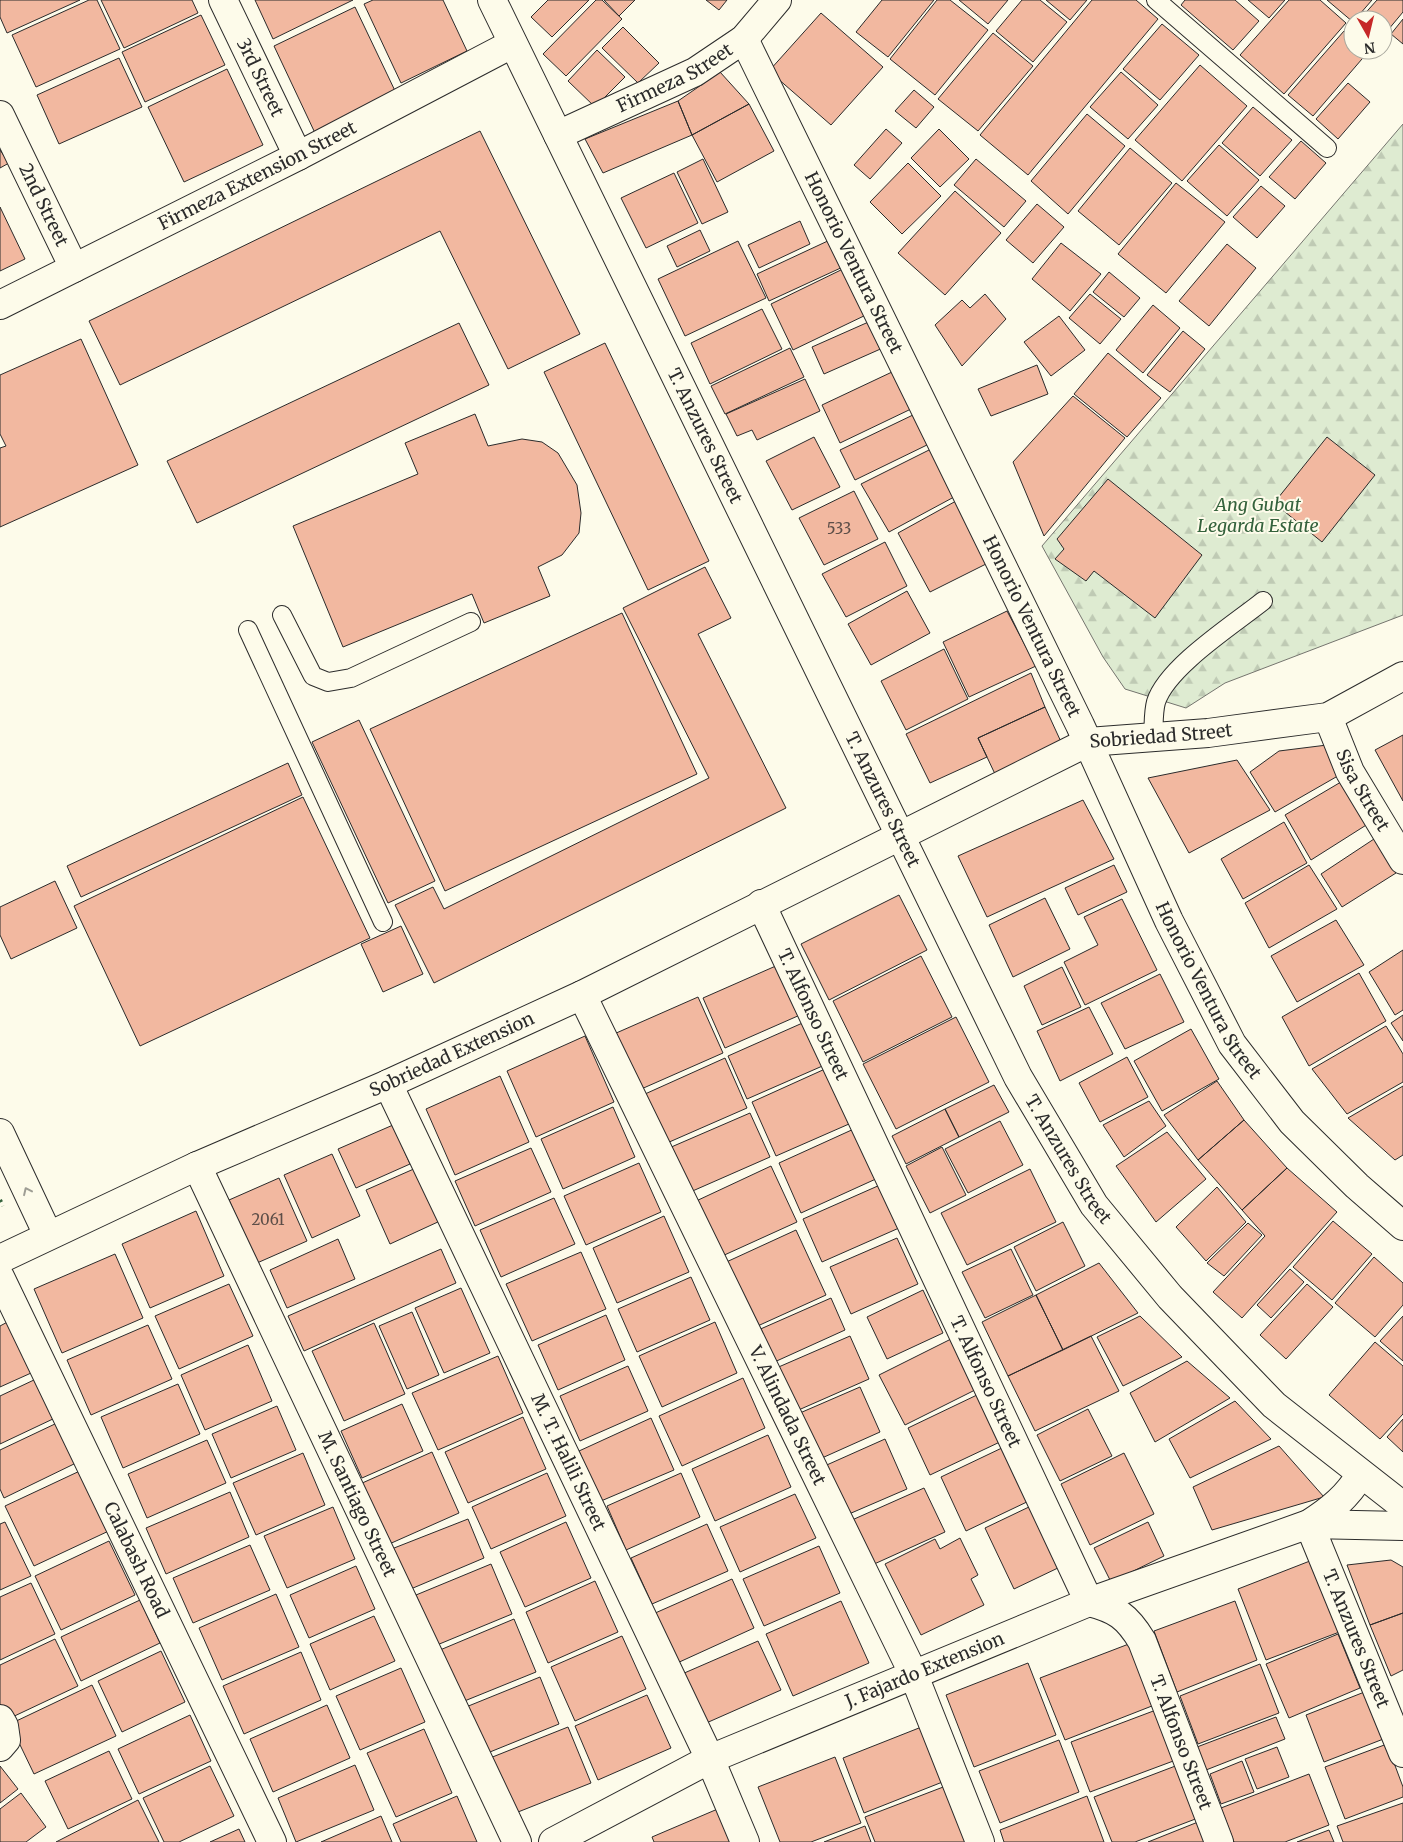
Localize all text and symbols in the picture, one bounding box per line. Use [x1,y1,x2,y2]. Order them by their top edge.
north arrow [1343,10,1393,60]
street label: 3rd Street [232,34,289,120]
street label: Firmeza Street [613,38,737,117]
text: N [1363,38,1377,58]
street label: Firmeza Extension Street [154,116,360,235]
street label: 2nd Street [14,160,74,250]
street label: Honorio Ventura Street [800,168,908,357]
street label: T. Anzures Street [663,364,748,507]
park label: Ang Gubat Legarda Estate [1197,493,1319,537]
house number: 533 [827,519,851,538]
street label: Honorio Ventura Street [978,532,1086,721]
street label: Sobriedad Street [1089,718,1234,753]
street label: T. Anzures Street [840,728,926,871]
street label: Sisa Street [1331,746,1395,835]
street label: Honorio Ventura Street [1151,898,1267,1083]
street label: T. Alfonso Street [773,945,854,1084]
street label: Sobriedad Extension [366,1006,538,1102]
street label: T. Anzures Street [1020,1090,1117,1228]
one-way arrow [23,1187,34,1196]
house number: 2061 [251,1210,285,1229]
street label: T. Alfonso Street [945,1312,1027,1451]
street label: V. Alindada Street [744,1341,831,1489]
street label: M. T. Halili Street [526,1390,611,1534]
street label: M. Santiago Street [313,1427,402,1580]
street label: Calabash Road [99,1498,174,1622]
street label: T. Anzures Street [1318,1566,1395,1711]
street label: J. Fajardo Extension [841,1626,1007,1713]
street label: T. Alfonso Street [1145,1672,1218,1813]

